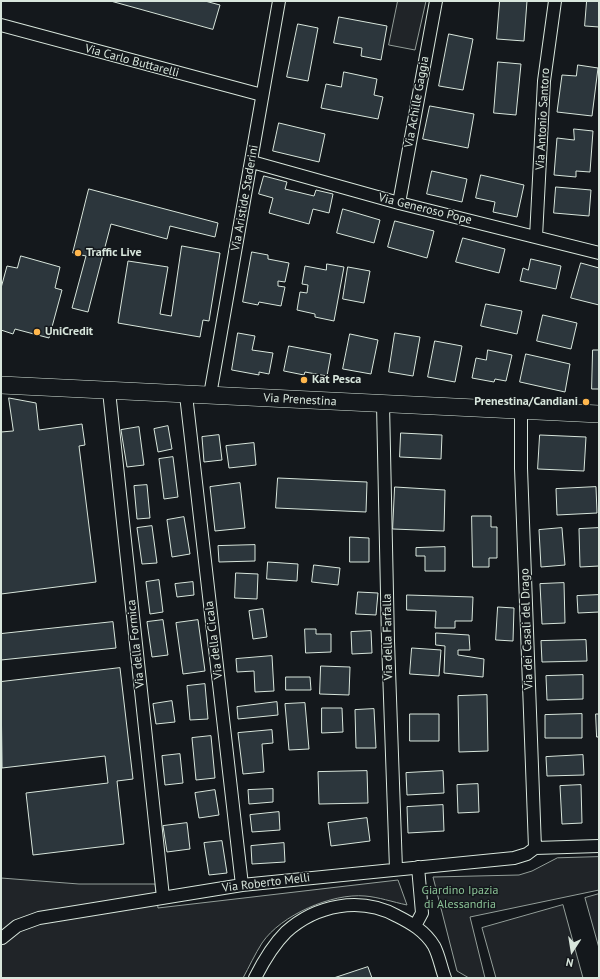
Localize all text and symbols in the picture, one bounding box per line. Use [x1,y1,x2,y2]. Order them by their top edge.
street label: Via Carlo Buttarelli [83,41,181,81]
street label: Via Achille Gaggia [402,55,432,149]
street label: Via Antonio Santoro [533,68,553,170]
street label: Via Aristide Staderini [229,144,261,252]
street label: Via Generoso Pope [377,190,473,228]
place label: Traffic Live [86,246,142,260]
marker: Traffic Live [73,248,83,258]
place label: UniCredit [45,325,93,339]
marker: UniCredit [32,327,42,337]
place label: Kat Pesca [312,373,361,387]
marker: Kat Pesca [299,375,309,385]
street label: Via Prenestina [263,391,337,409]
place label: Prenestina/Candiani [474,395,578,409]
marker: Prenestina/Candiani [581,397,591,407]
street label: Via dei Casali del Drago [518,568,536,690]
street label: Via della Farfalla [380,593,396,681]
street label: Via della Formica [124,599,148,689]
street label: Via della Cicala [202,600,226,680]
street label: Via Roberto Melli [221,870,311,896]
park label: Giardino Ipazia di Alessandria [422,884,498,912]
north arrow [552,931,592,971]
text: N [565,955,575,970]

